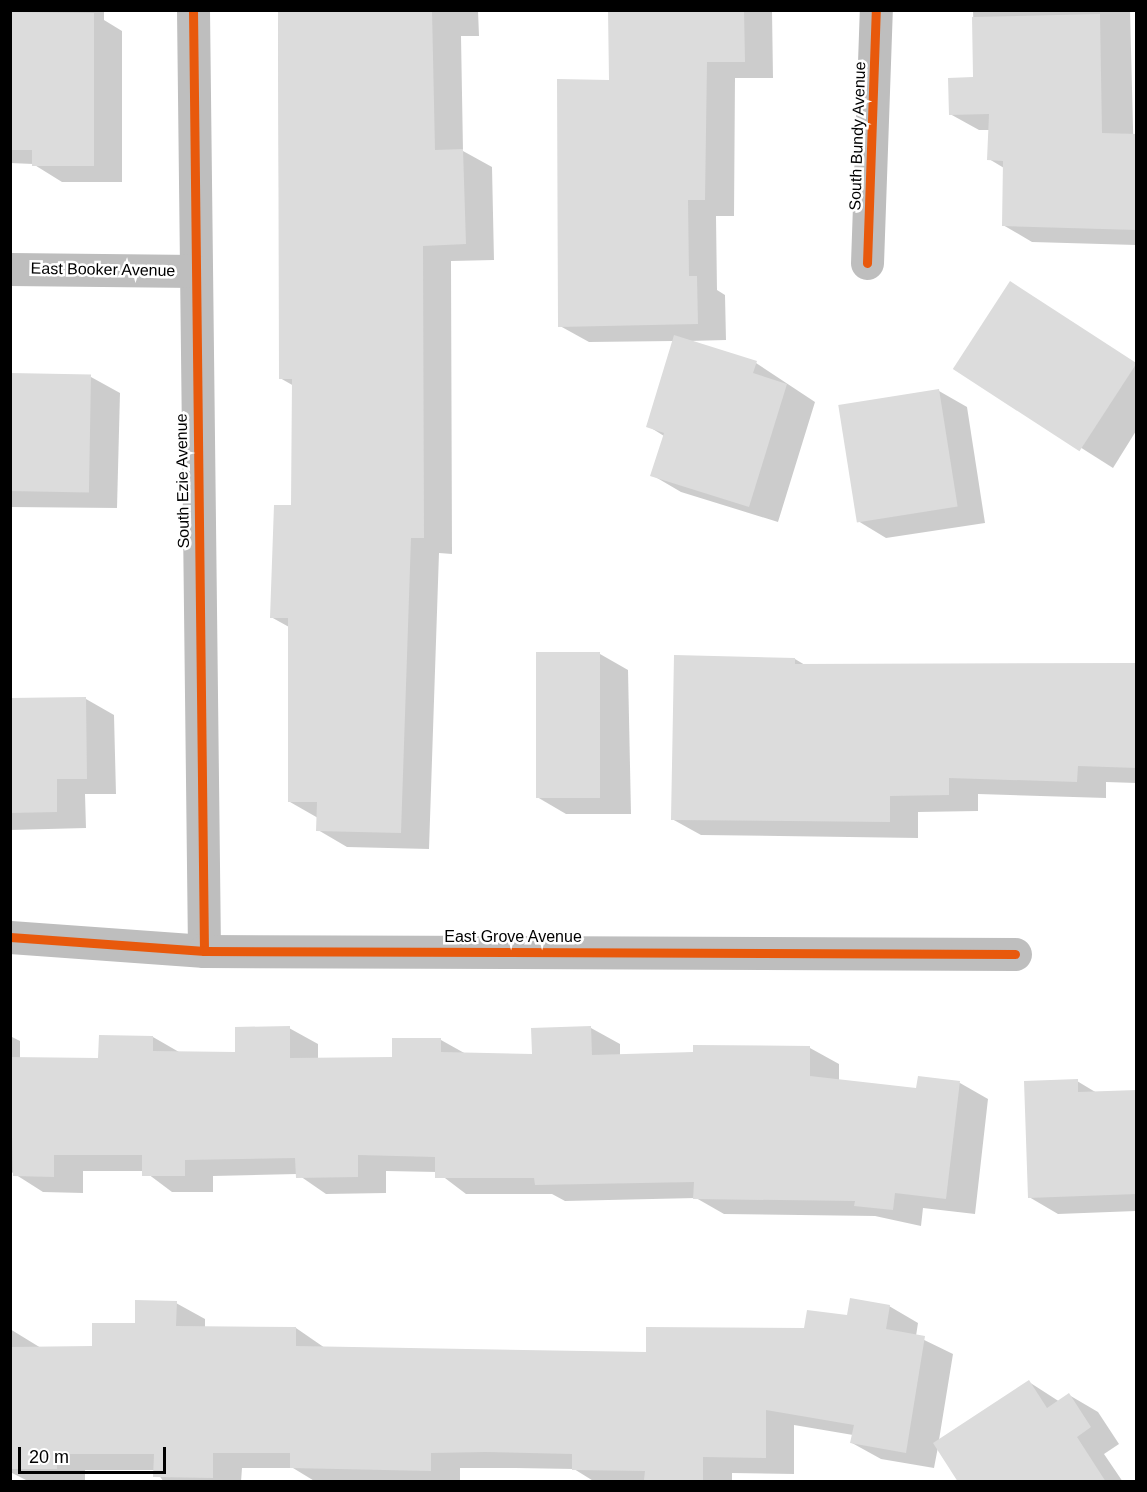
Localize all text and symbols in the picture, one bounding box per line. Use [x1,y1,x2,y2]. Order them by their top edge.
street label: South Bundy Avenue [846,61,870,211]
street label: East Booker Avenue [30,259,176,281]
street label: South Ezie Avenue [172,413,194,549]
street label: East Grove Avenue [444,927,582,947]
scale bar [21,1435,170,1473]
text: 20 m [29,1447,69,1467]

